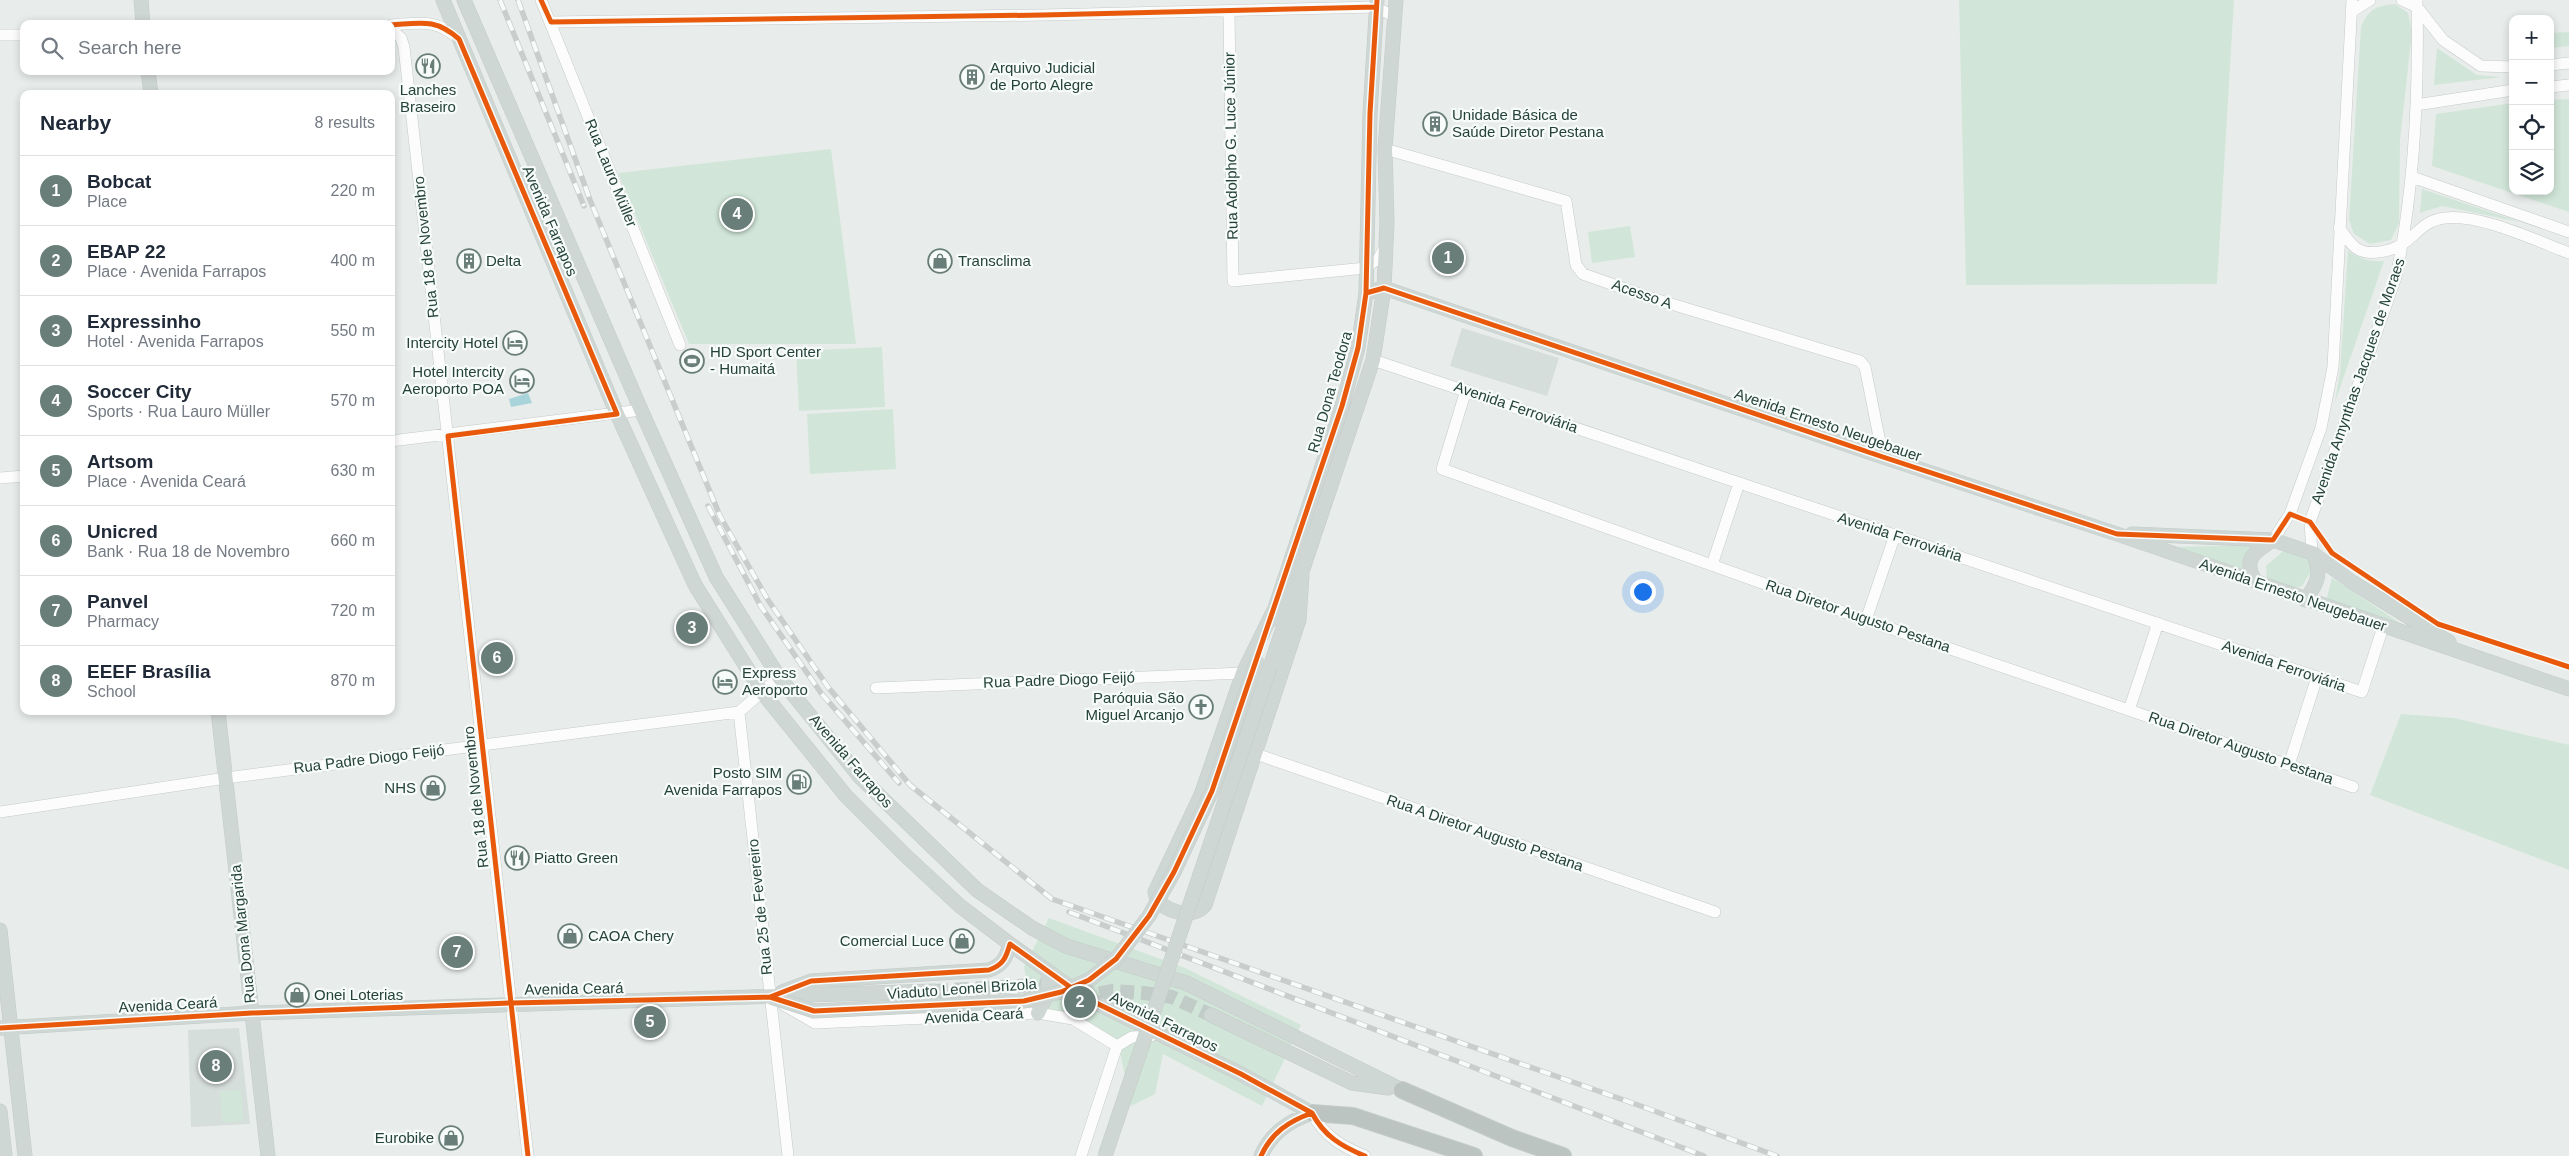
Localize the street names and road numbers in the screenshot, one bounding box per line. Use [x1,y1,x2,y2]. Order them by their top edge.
street label: Rua Adolpho G. Luce Júnior [1220,52,1241,240]
street label: Rua Lauro Müller [582,116,641,229]
street label: Avenida Farrapos [520,163,581,278]
street label: Rua 18 de Novembro [410,175,441,319]
street label: Avenida Amynthas Jacques de Moraes [2307,256,2408,506]
street label: Acesso A [1610,275,1674,312]
street label: Rua Dona Teodora [1304,329,1355,455]
street label: Avenida Ferroviária [1452,377,1581,436]
street label: Avenida Ernesto Neugebauer [1732,384,1924,465]
street label: Avenida Ferroviária [1836,508,1965,565]
street label: Avenida Ernesto Neugebauer [2197,554,2389,635]
street label: Rua Diretor Augusto Pestana [1764,576,1953,655]
street label: Avenida Ferroviária [2220,636,2349,695]
street label: Rua Padre Diogo Feijó [983,668,1135,691]
street label: Rua Diretor Augusto Pestana [2147,708,2336,787]
street label: Avenida Farrapos [806,711,897,811]
street label: Rua 18 de Novembro [460,725,491,869]
street label: Rua Padre Diogo Feijó [293,741,445,776]
street label: Rua A Diretor Augusto Pestana [1385,791,1586,874]
street label: Rua 25 de Fevereiro [744,838,775,976]
street label: Rua Dona Margarida [227,863,258,1004]
street label: Viaduto Leonel Brizola [887,975,1038,1002]
street label: Avenida Ceará [524,979,624,998]
street label: Avenida Farrapos [1107,988,1221,1055]
street label: Avenida Ceará [118,993,218,1016]
street label: Avenida Ceará [924,1004,1024,1027]

